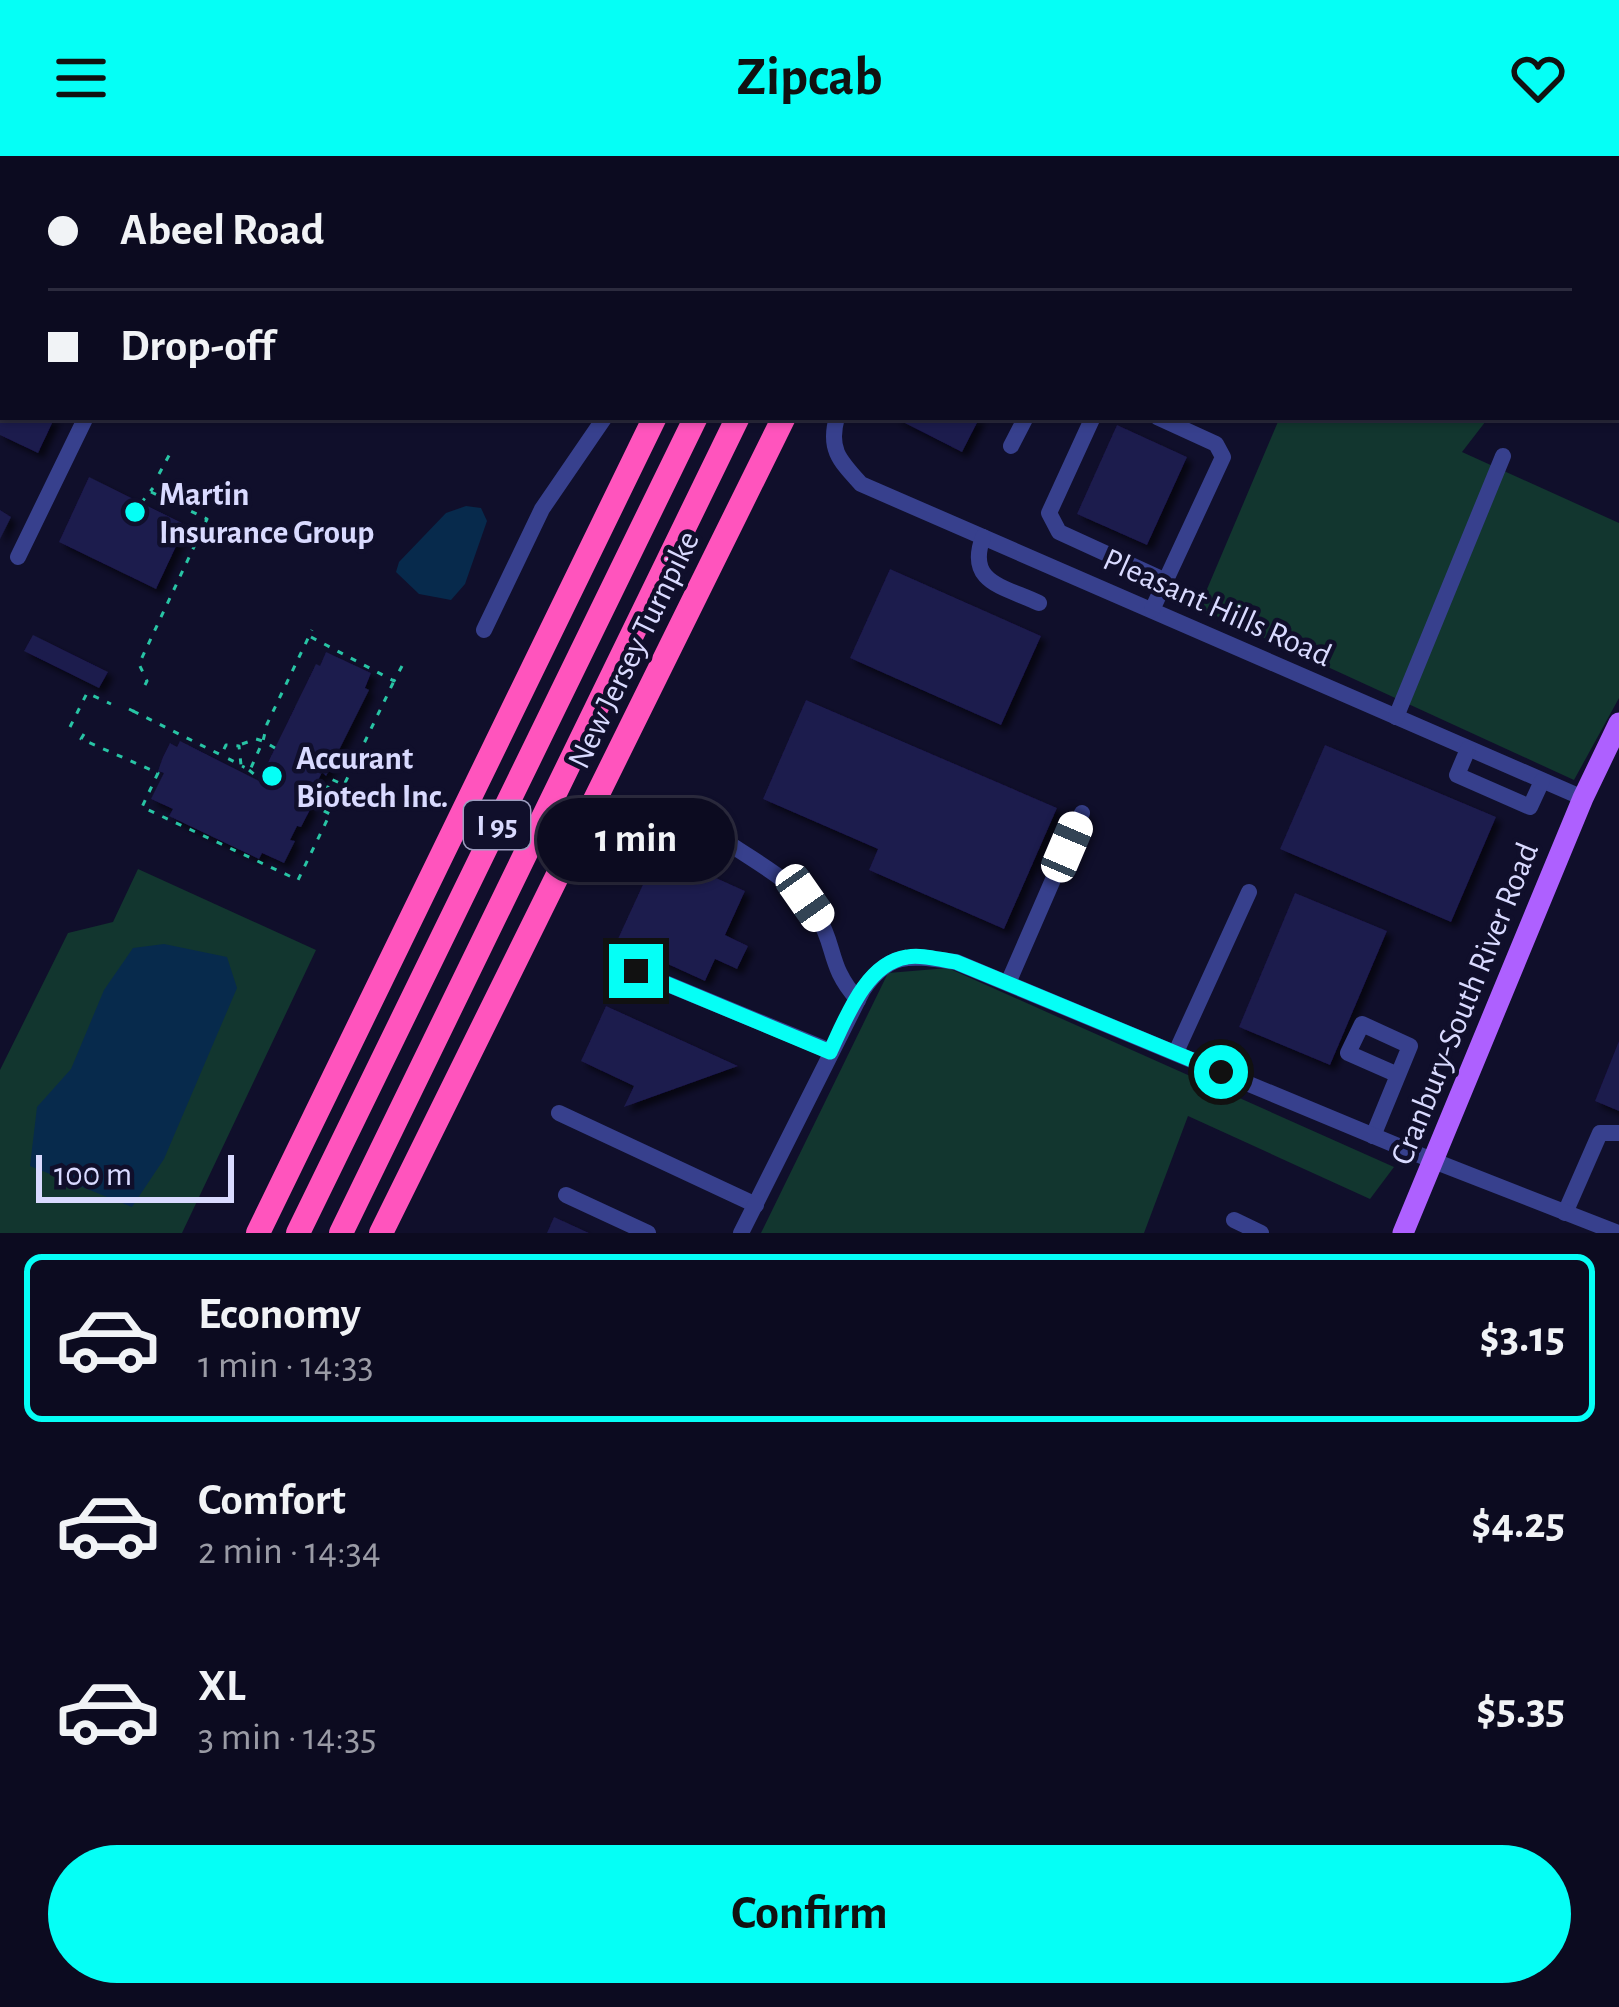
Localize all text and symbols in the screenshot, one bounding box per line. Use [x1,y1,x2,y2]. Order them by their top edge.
icon: menu [48,45,114,111]
icon: heart [1505,45,1571,111]
text: Zipcab [737,51,882,105]
text: Abeel Road [120,208,324,253]
text: Drop-off [120,324,275,369]
place label: Martin Insurance Group [159,479,374,550]
marker: Martin Insurance Group [122,499,148,525]
street label: New Jersey Turnpike [563,526,706,774]
street label: Pleasant Hills Road [1098,543,1336,673]
place label: Accurant Biotech Inc. [296,743,448,814]
marker: Accurant Biotech Inc. [259,763,285,789]
callout: 1 min [537,797,735,881]
road number: I 95 [464,801,530,849]
car [1036,807,1098,887]
text: 1 min [595,820,677,859]
street label: Cranbury-South River Road [1386,838,1545,1170]
car [770,858,840,938]
route end [609,944,663,998]
route start [1194,1045,1248,1099]
scale bar [36,1149,234,1202]
text: 100 m [54,1159,132,1192]
icon: car [54,1284,162,1392]
text: Economy [198,1292,361,1337]
text: $3.15 [1479,1315,1565,1360]
text: 1 min · 14:33 [198,1346,374,1385]
icon: car [54,1470,162,1578]
text: Comfort [198,1478,346,1523]
text: $4.25 [1471,1501,1565,1546]
text: 2 min · 14:34 [198,1532,381,1571]
icon: car [54,1656,162,1764]
text: XL [198,1664,246,1709]
text: $5.35 [1476,1687,1565,1732]
text: 3 min · 14:35 [198,1718,377,1757]
button: Confirm [48,1845,1571,1983]

